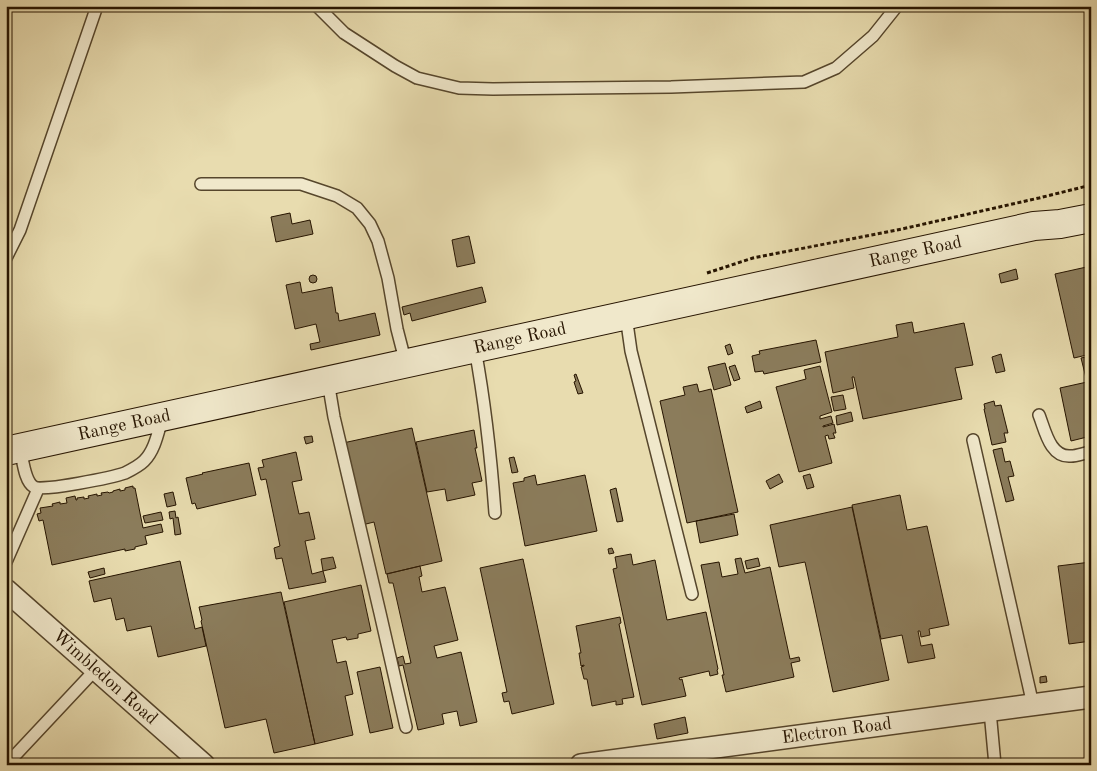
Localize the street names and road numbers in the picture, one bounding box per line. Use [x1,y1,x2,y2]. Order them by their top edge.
street label: Range Road [867,233,964,271]
street label: Range Road [472,320,568,357]
street label: Range Road [76,406,172,444]
street label: Wimbledon Road [49,627,161,728]
street label: Electron Road [781,715,893,747]

